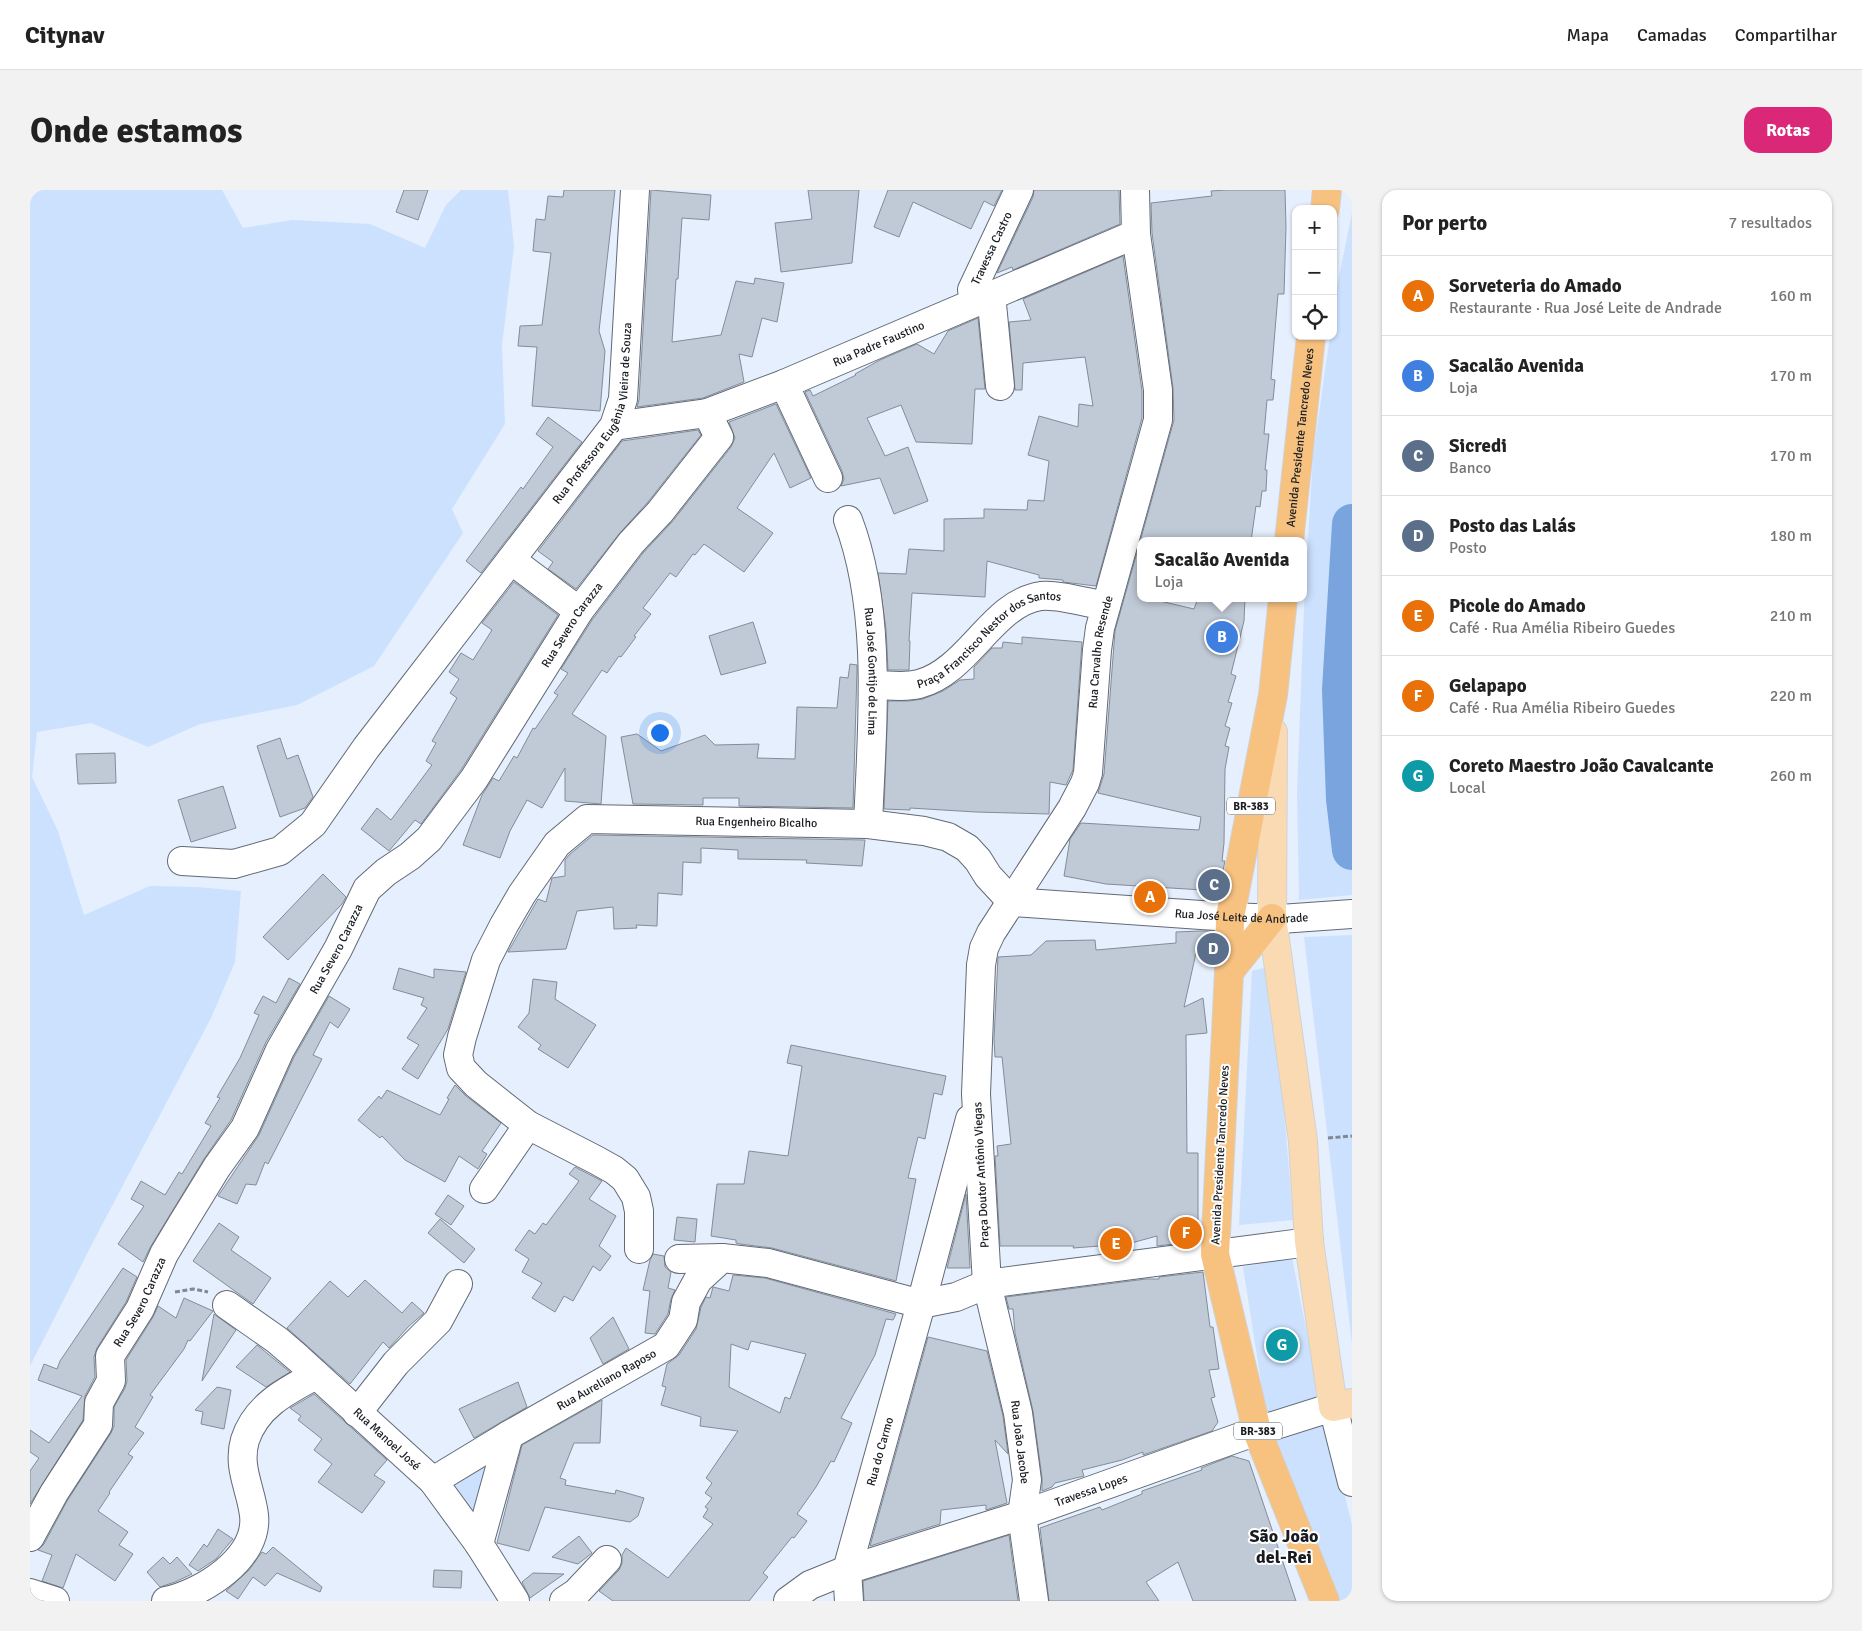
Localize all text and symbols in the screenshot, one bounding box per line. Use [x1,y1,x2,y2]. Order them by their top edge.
text: Citynav [25,20,104,50]
text: Mapa [1567,24,1609,46]
text: Camadas [1637,24,1707,46]
text: Compartilhar [1735,24,1837,46]
button: Rotas [1744,107,1832,153]
text: Onde estamos [30,109,242,152]
map controls [1292,205,1337,340]
button: + [1292,205,1337,250]
street label: Travessa Castro [968,209,1016,288]
text: Por perto [1402,210,1487,236]
text: 7 resultados [1729,213,1812,233]
button: − [1292,250,1337,295]
text: Sorveteria do Amado [1449,274,1622,298]
text: A [1413,286,1423,306]
text: 160 m [1770,286,1812,306]
button: locate [1292,295,1337,340]
text: Restaurante · Rua José Leite de Andrade [1449,298,1722,318]
street label: Rua Padre Faustino [831,318,927,370]
street label: Rua Professora Eugênia Vieira de Souza [550,322,635,507]
street label: Avenida Presidente Tancredo Neves [1284,347,1318,528]
text: Sacalão Avenida [1449,354,1584,378]
text: B [1413,366,1423,386]
text: 170 m [1770,366,1812,386]
text: Loja [1449,378,1478,398]
text: Sicredi [1449,434,1507,458]
text: C [1413,446,1423,466]
text: 170 m [1770,446,1812,466]
text: Banco [1449,458,1491,478]
text: Posto das Lalás [1449,514,1576,538]
text: D [1413,526,1423,546]
text: 180 m [1770,526,1812,546]
popup [1137,537,1307,602]
text: Posto [1449,538,1487,558]
text: Sacalão Avenida [1155,548,1289,572]
text: Loja [1155,572,1183,592]
street label: Rua Severo Carazza [538,579,606,671]
street label: Praça Francisco Nestor dos Santos [915,589,1062,692]
street label: Rua Carvalho Resende [1086,594,1117,709]
text: Picole do Amado [1449,594,1586,618]
street label: Rua José Gontijo de Lima [860,606,880,736]
text: E [1413,606,1423,626]
text: 210 m [1770,606,1812,626]
pin: B [1206,618,1238,656]
text: Café · Rua Amélia Ribeiro Guedes [1449,618,1675,638]
text: Gelapapo [1449,674,1527,698]
text: F [1414,686,1422,706]
text: 220 m [1770,686,1812,706]
text: Café · Rua Amélia Ribeiro Guedes [1449,698,1675,718]
your location [647,720,673,746]
text: Coreto Maestro João Cavalcante [1449,754,1714,778]
text: G [1413,766,1423,786]
text: 260 m [1770,766,1812,786]
text: Local [1449,778,1486,798]
road number: BR-383 [1227,798,1275,814]
street label: Rua Engenheiro Bicalho [695,814,818,831]
pin: C [1198,866,1230,904]
pin: A [1134,878,1166,916]
street label: Rua Severo Carazza [307,902,367,997]
street label: Rua José Leite de Andrade [1174,906,1309,927]
pin: D [1197,930,1229,968]
street label: Avenida Presidente Tancredo Neves [1208,1065,1233,1245]
street label: Praça Doutor Antônio Viegas [970,1102,993,1248]
pin: F [1170,1214,1202,1252]
pin: E [1100,1225,1132,1263]
street label: Rua Severo Carazza [111,1255,170,1350]
pin: G [1266,1326,1298,1364]
street label: Rua Aureliano Raposo [554,1346,659,1414]
street label: Rua João Jacobe [1007,1399,1032,1485]
street label: Rua Manoel José [350,1405,423,1474]
street label: Rua do Carmo [864,1415,897,1488]
road number: BR-383 [1234,1422,1282,1440]
street label: Travessa Lopes [1053,1471,1130,1511]
district label: São João del-Rei [1250,1525,1318,1568]

